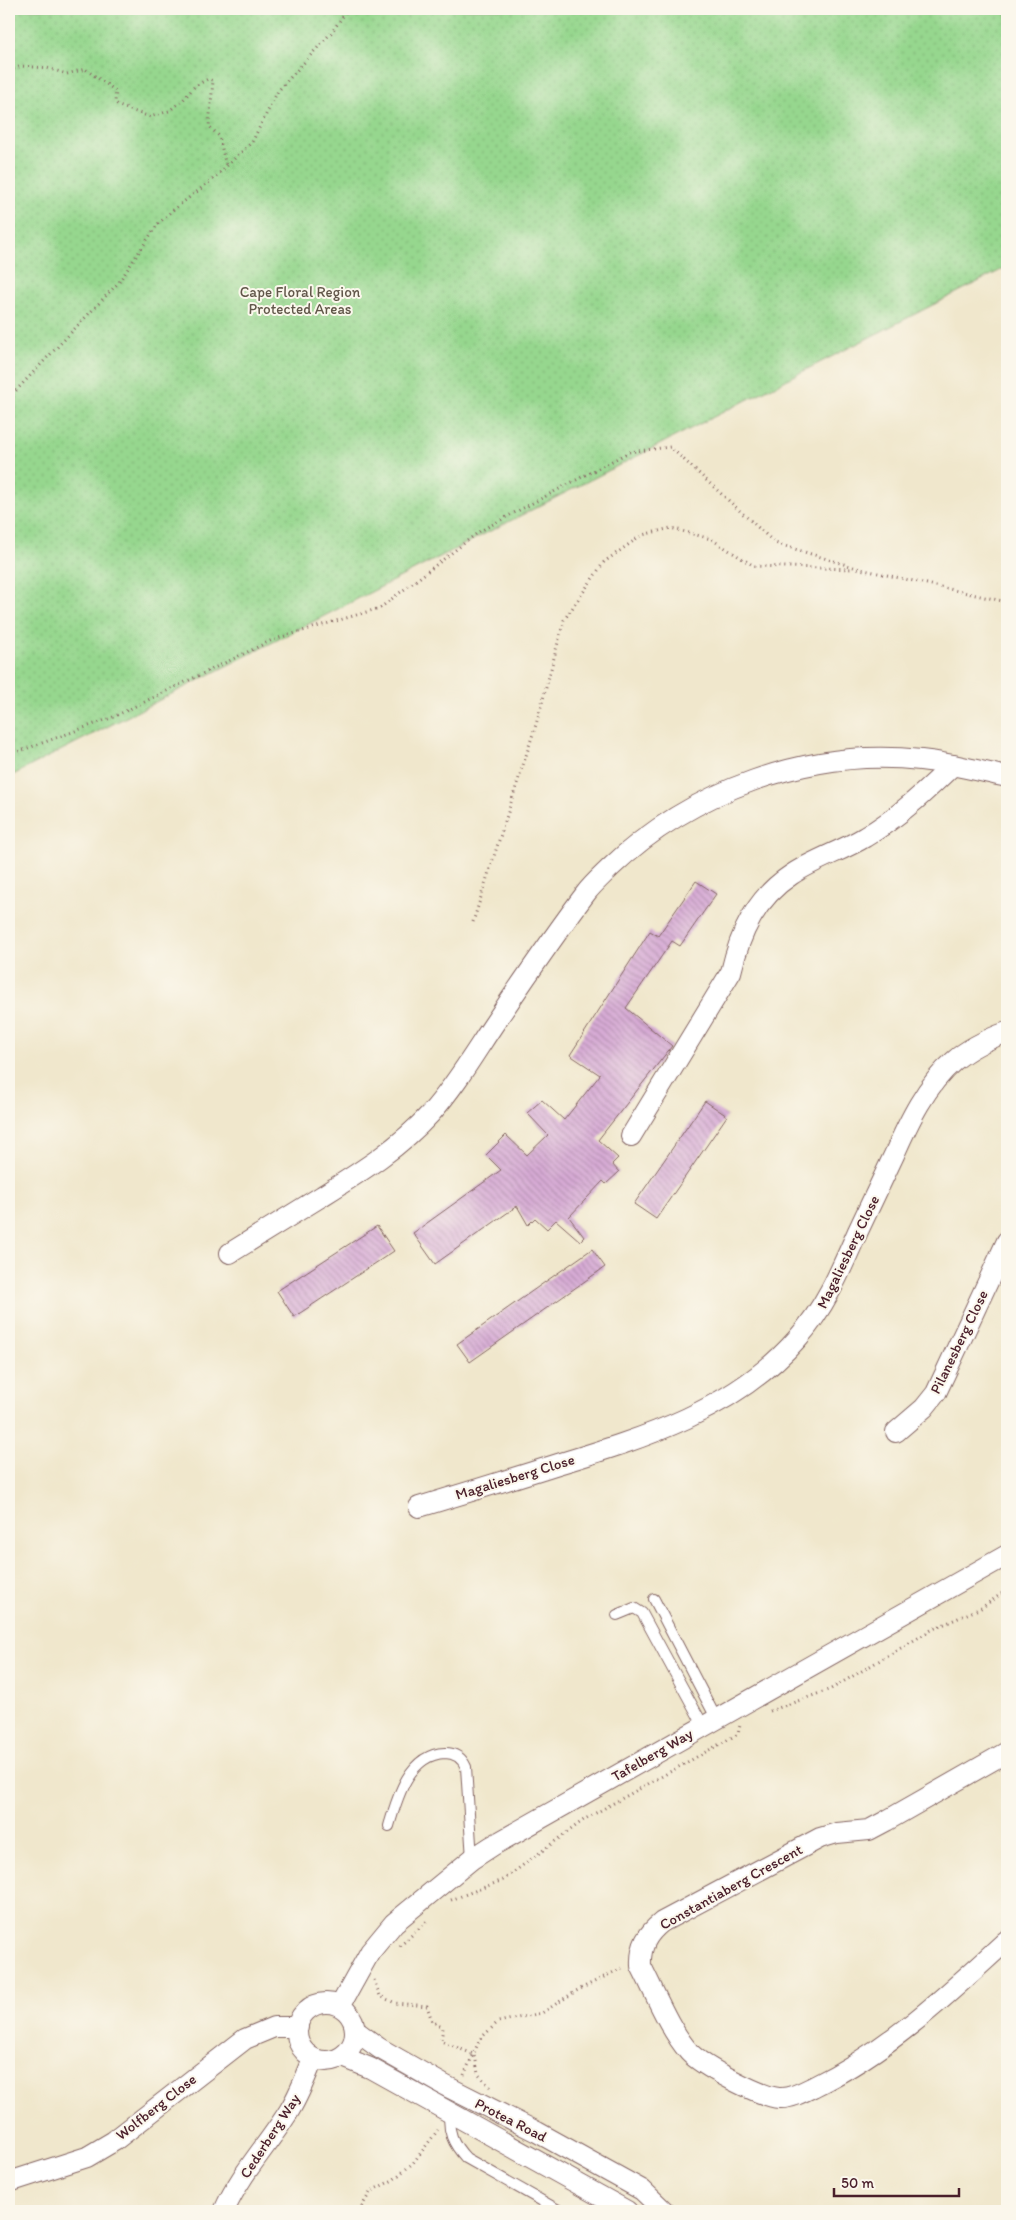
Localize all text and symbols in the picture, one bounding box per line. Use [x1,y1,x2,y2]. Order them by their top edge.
park label: Cape Floral Region Protected Areas [240,283,361,318]
street label: Magaliesberg Close [813,1192,883,1312]
street label: Pilanesberg Close [926,1287,992,1397]
street label: Magaliesberg Close [453,1450,577,1504]
street label: Tafelberg Way [608,1724,696,1786]
street label: Constantiaberg Crescent [656,1840,806,1934]
street label: Wolfberg Close [112,2070,200,2144]
street label: Cederberg Way [236,2090,304,2182]
street label: Protea Road [472,2094,551,2146]
scale bar [834,2165,958,2197]
text: 50 m [841,2174,874,2192]

